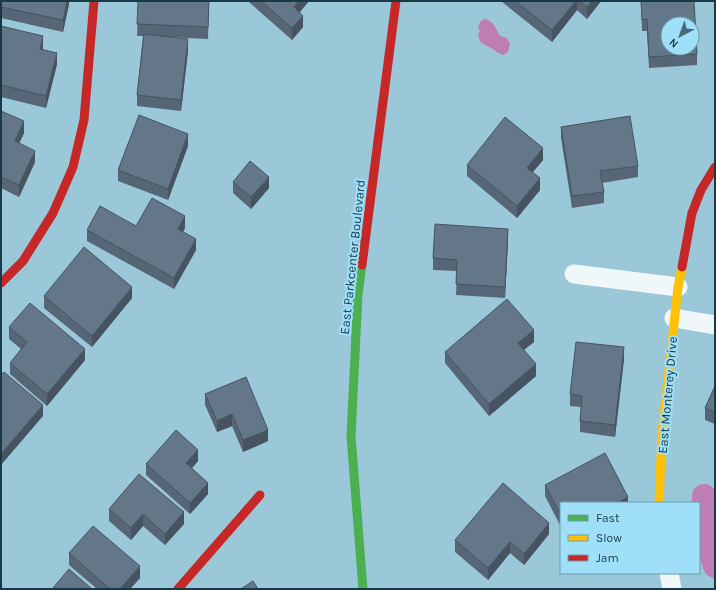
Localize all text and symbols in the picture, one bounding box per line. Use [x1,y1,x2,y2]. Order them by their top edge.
north arrow [660,16,700,56]
text: N [667,36,681,51]
street label: East Parkcenter Boulevard [337,179,368,335]
street label: East Monterey Drive [655,335,680,454]
legend [560,502,700,574]
text: Fast [596,511,620,525]
text: Slow [596,531,622,545]
text: Jam [596,551,619,565]

